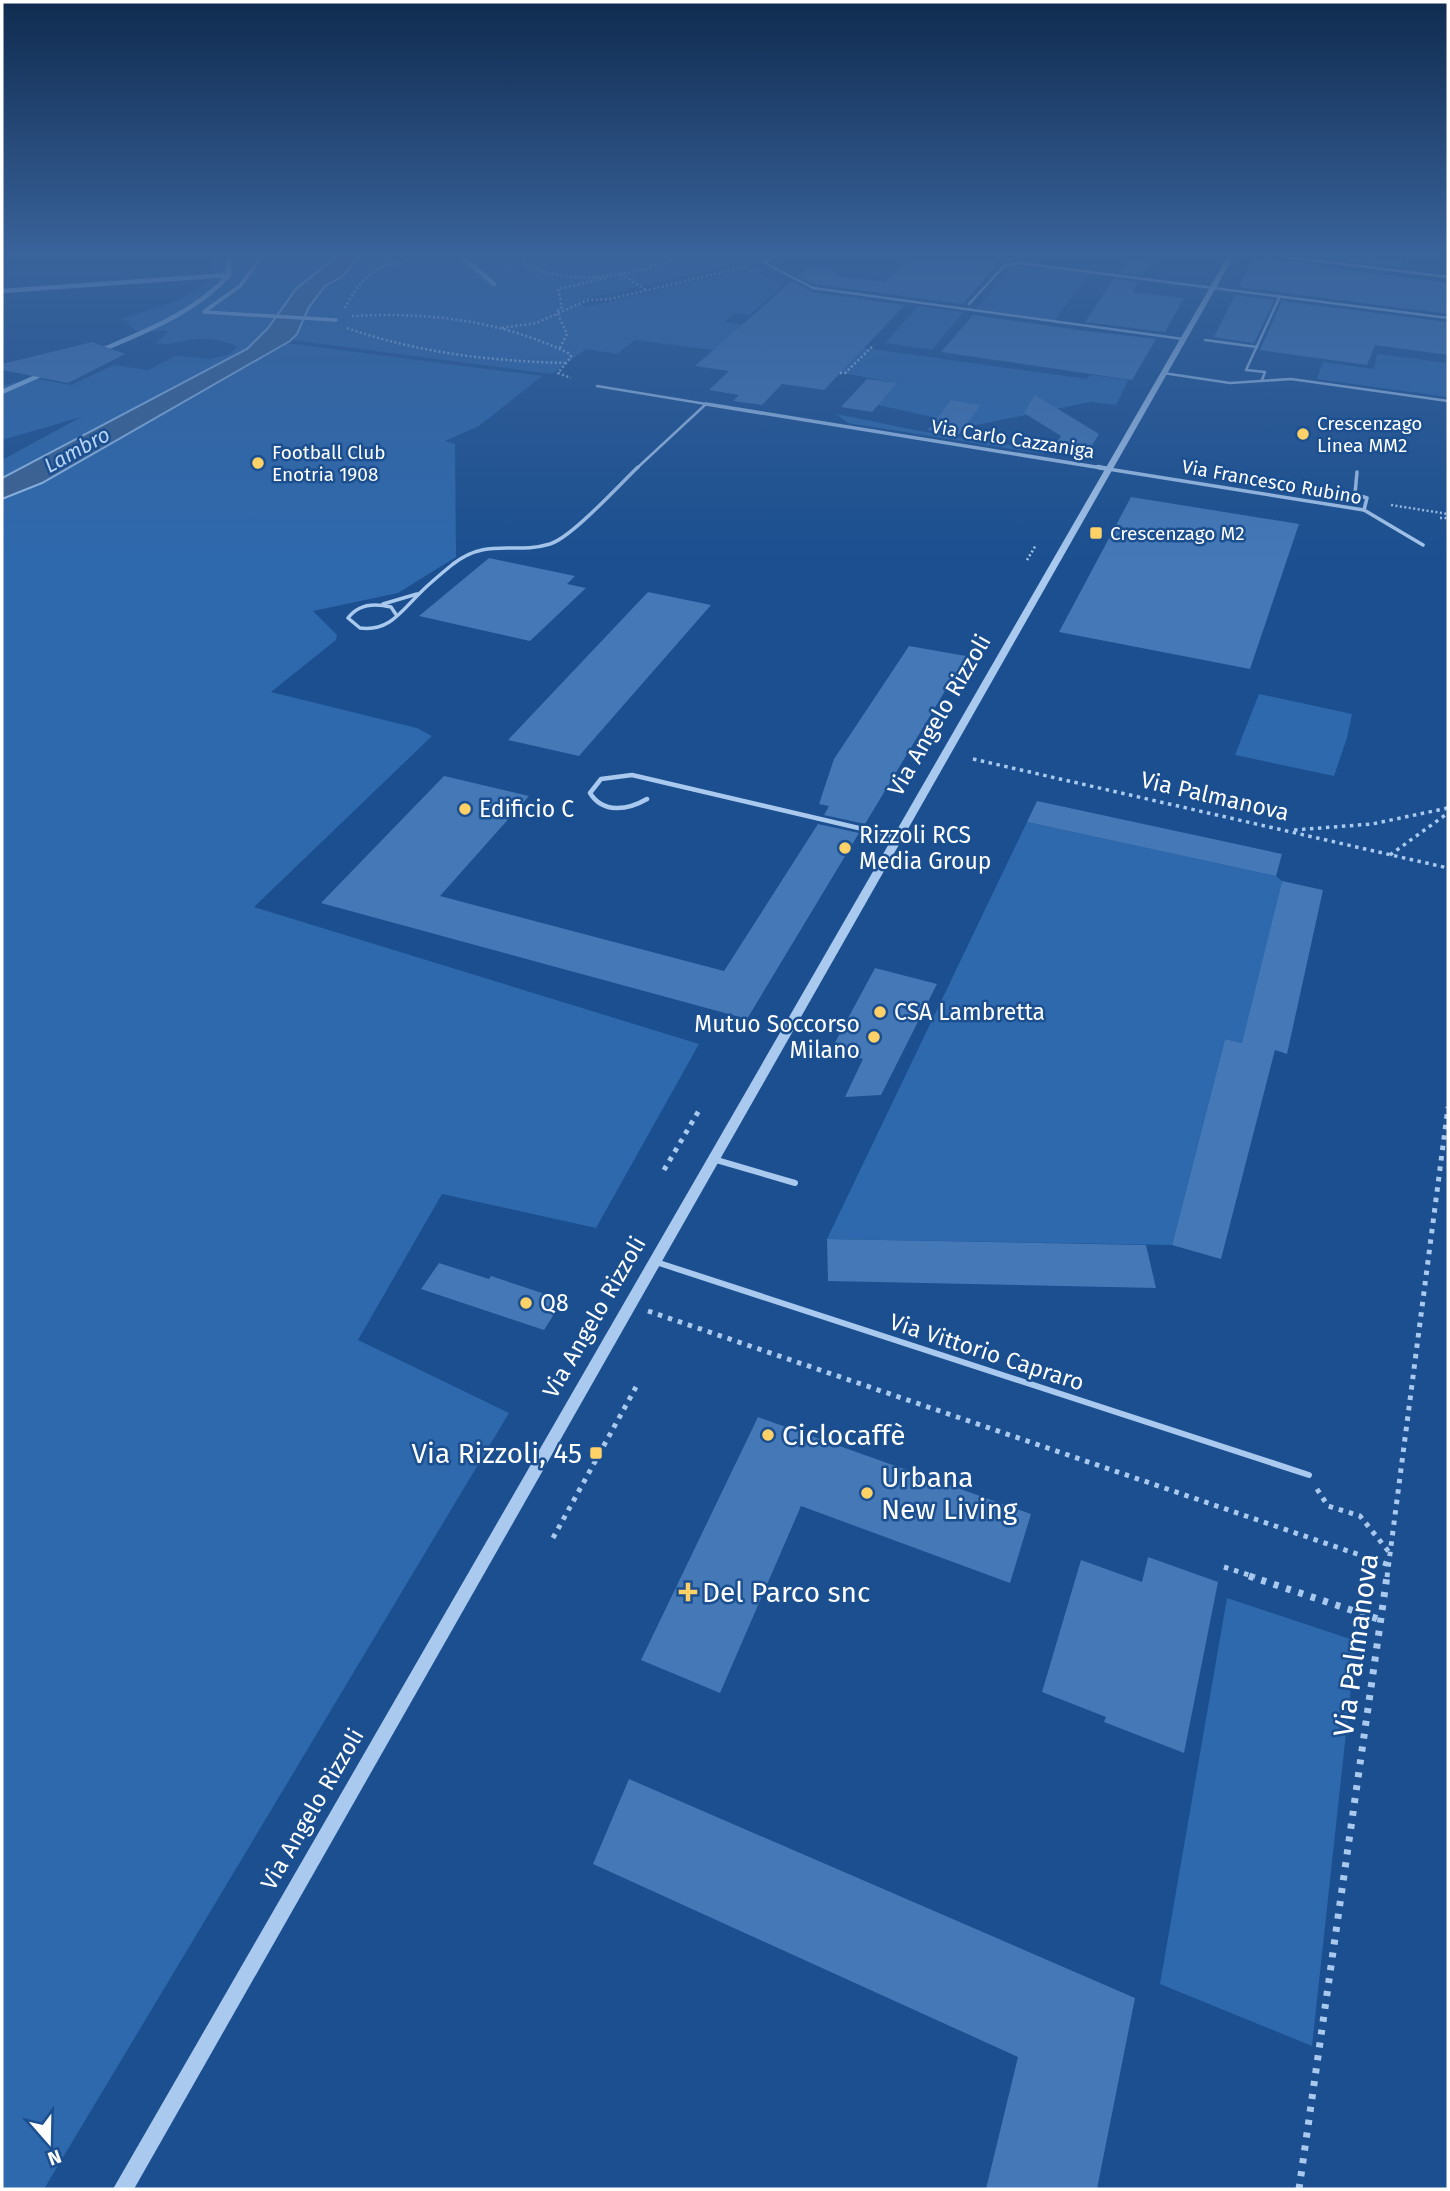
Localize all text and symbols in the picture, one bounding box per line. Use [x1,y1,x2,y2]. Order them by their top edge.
place label: Crescenzago Linea MM2 [1317,412,1422,457]
street label: Via Carlo Cazzaniga [930,415,1096,463]
water label: Lambro [40,421,114,479]
marker: Crescenzago Linea MM2 [1295,426,1311,442]
place label: Football Club Enotria 1908 [272,441,386,486]
marker: Football Club Enotria 1908 [250,455,266,471]
street label: Via Francesco Rubino [1180,455,1364,509]
place label: Crescenzago M2 [1110,522,1245,545]
marker: Crescenzago M2 [1088,525,1104,541]
street label: Via Angelo Rizzoli [881,629,997,801]
street label: Via Palmanova [1138,765,1292,827]
place label: Edificio C [479,795,574,823]
marker: Edificio C [457,801,473,817]
place label: Rizzoli RCS Media Group [859,821,991,875]
marker: Rizzoli RCS Media Group [837,840,853,856]
place label: CSA Lambretta [894,998,1045,1026]
marker: CSA Lambretta [872,1004,888,1020]
place label: Mutuo Soccorso Milano [694,1010,860,1064]
marker: Mutuo Soccorso Milano [866,1029,882,1045]
street label: Via Angelo Rizzoli [536,1231,652,1403]
place label: Q8 [540,1289,569,1317]
marker: Q8 [518,1295,534,1311]
street label: Via Vittorio Capraro [886,1307,1088,1397]
place label: Ciclocaffè [782,1419,905,1452]
marker: Ciclocaffè [760,1427,776,1443]
place label: Via Rizzoli, 45 [412,1437,582,1470]
marker: Via Rizzoli, 45 [588,1445,604,1461]
place label: Urbana New Living [881,1461,1018,1526]
marker: Urbana New Living [859,1485,875,1501]
street label: Via Palmanova [1327,1551,1385,1739]
place label: Del Parco snc [702,1576,870,1609]
marker: Del Parco snc [680,1584,696,1600]
street label: Via Angelo Rizzoli [254,1723,370,1895]
north arrow [14,2107,84,2177]
text: N [45,2145,65,2170]

